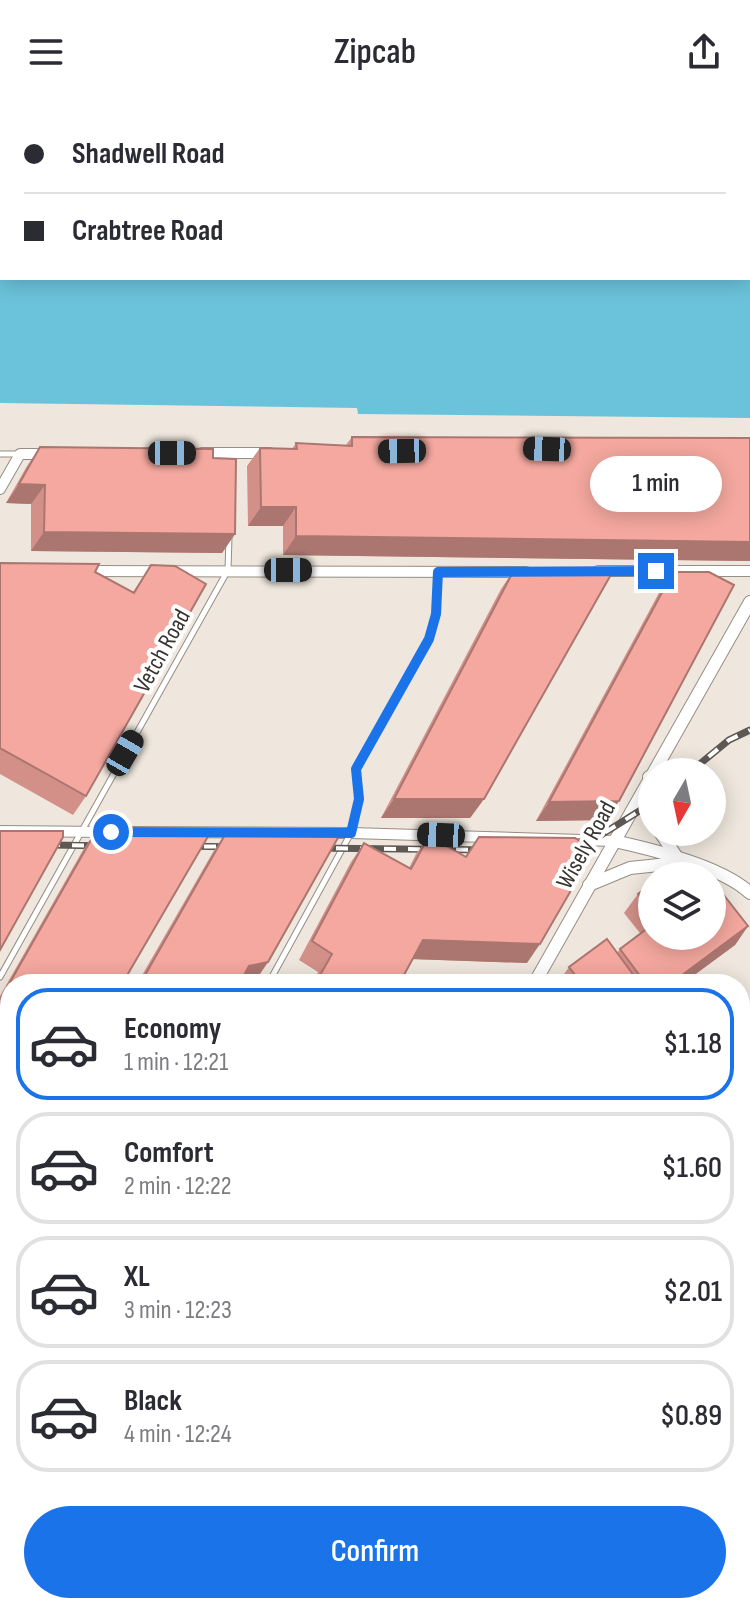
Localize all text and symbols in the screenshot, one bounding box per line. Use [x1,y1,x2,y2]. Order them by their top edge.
icon: menu [24,30,68,74]
icon: share [682,30,726,74]
text: Zipcab [334,31,416,74]
text: Shadwell Road [72,136,225,172]
text: Crabtree Road [72,213,223,249]
car [523,436,571,462]
car [378,439,426,463]
car [148,441,196,465]
callout: 1 min [590,455,722,511]
text: 1 min [632,468,680,499]
route end [638,553,674,589]
car [264,558,312,582]
street label: Vetch Road [127,604,197,698]
car [103,726,147,780]
north arrow [638,758,726,846]
map controls [638,758,726,950]
street label: Wisely Road [550,796,622,894]
route start [93,814,129,850]
car [417,822,465,848]
button: layers [638,862,726,950]
icon: car [28,1008,100,1080]
text: Economy [124,1011,221,1047]
text: $1.18 [663,1026,722,1062]
text: 1 min · 12:21 [124,1047,228,1078]
icon: car [28,1132,100,1204]
text: Comfort [124,1135,214,1171]
text: $1.60 [661,1150,722,1186]
text: 2 min · 12:22 [124,1171,231,1202]
icon: car [28,1256,100,1328]
text: XL [124,1259,150,1295]
text: $2.01 [663,1274,722,1310]
text: 3 min · 12:23 [124,1295,232,1326]
icon: car [28,1380,100,1452]
text: Black [124,1383,182,1419]
text: $0.89 [660,1398,722,1434]
text: 4 min · 12:24 [124,1419,232,1450]
button: Confirm [24,1506,726,1598]

